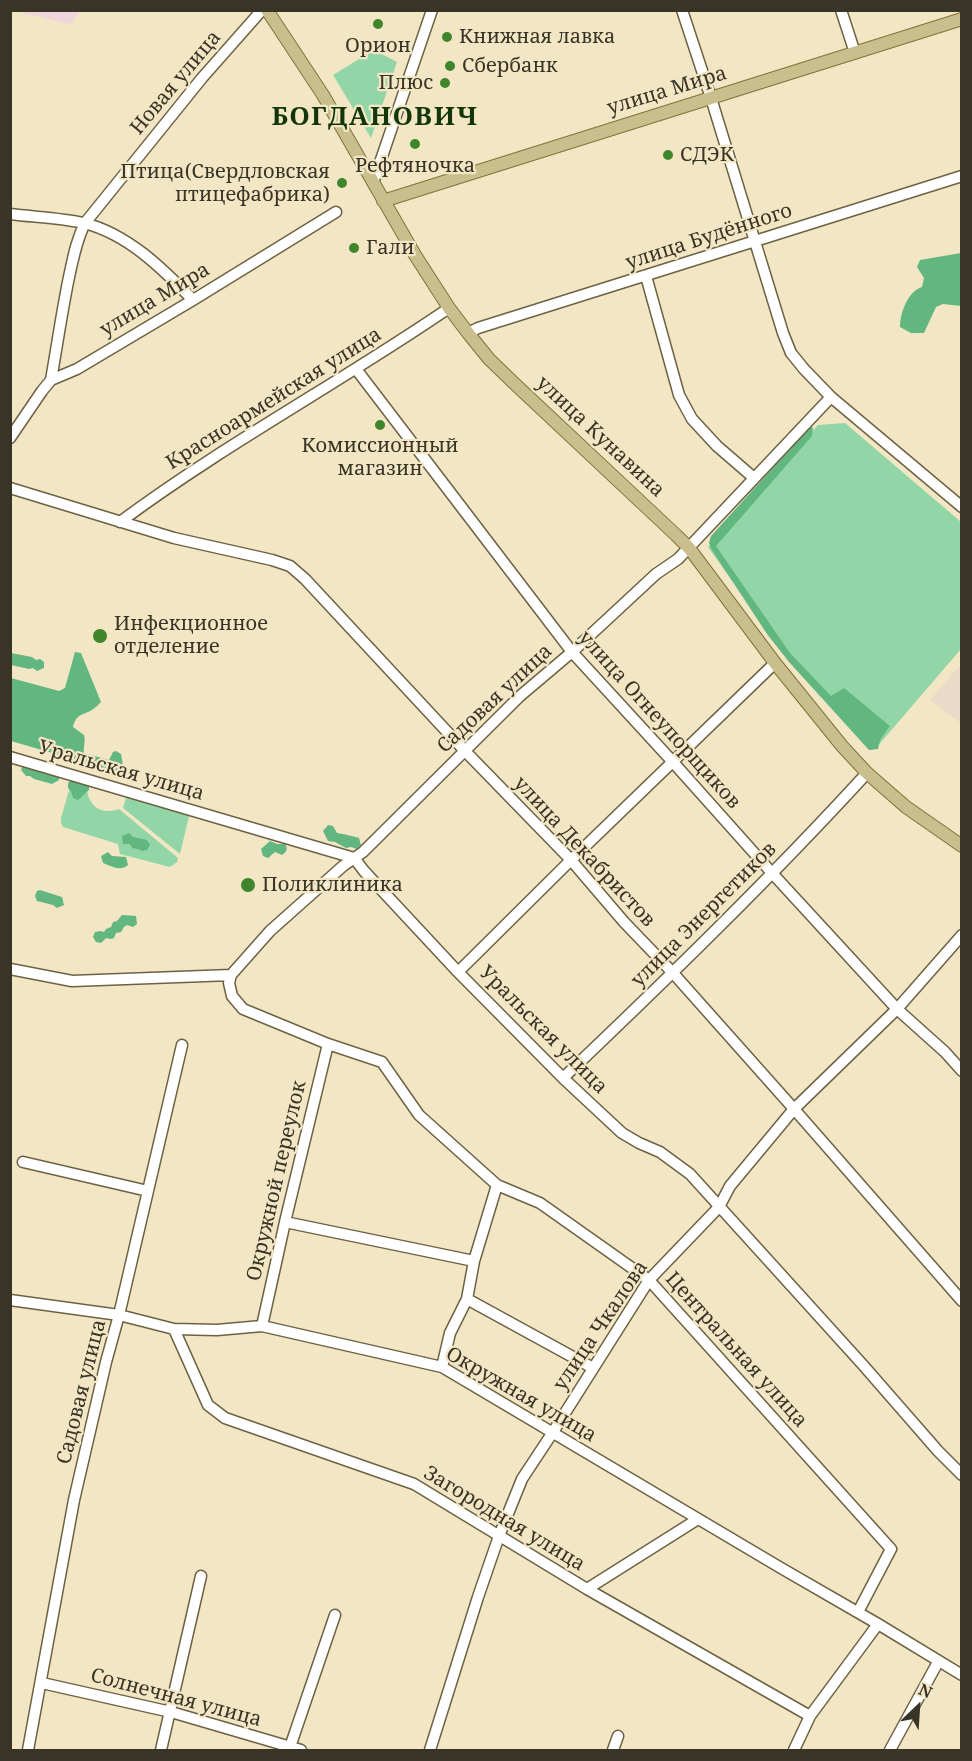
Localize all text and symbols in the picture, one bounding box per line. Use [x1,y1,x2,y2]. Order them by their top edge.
marker: Орион [371,17,385,31]
place label: Книжная лавка [459,25,615,49]
street label: Новая улица [126,26,226,140]
marker: Книжная лавка [440,30,454,44]
place label: Орион [345,34,411,58]
place label: Сбербанк [462,54,558,78]
marker: Сбербанк [443,59,457,73]
street label: улица Мира [604,61,730,121]
place label: Плюс [379,71,433,95]
marker: Плюс [438,76,452,90]
district label: БОГДАНОВИЧ [271,102,479,134]
marker: Рефтяночка [408,137,422,151]
place label: СДЭК [680,143,734,167]
marker: СДЭК [661,148,675,162]
place label: Рефтяночка [355,154,475,178]
place label: Птица(Свердловская птицефабрика) [120,160,330,207]
marker: Птица(Свердловская птицефабрика) [335,176,349,190]
street label: улица Будённого [623,199,795,275]
place label: Гали [366,236,414,260]
marker: Гали [347,241,361,255]
street label: улица Мира [96,258,214,342]
street label: Красноармейская улица [162,323,386,475]
street label: улица Кунавина [531,371,669,503]
marker: Комиссионный магазин [373,418,387,432]
place label: Комиссионный магазин [301,434,459,481]
place label: Инфекционное отделение [114,612,268,659]
street label: улица Огнеупорщиков [573,626,745,814]
marker: Инфекционное отделение [91,627,109,645]
street label: Садовая улица [433,640,557,758]
street label: Уральская улица [35,736,207,806]
street label: улица Декабристов [508,772,660,932]
street label: улица Энергетиков [627,838,781,992]
place label: Поликлиника [262,873,403,897]
marker: Поликлиника [239,876,257,894]
street label: Уральская улица [474,961,612,1099]
street label: Окружной переулок [242,1079,312,1283]
street label: улица Чкалова [549,1256,653,1396]
street label: Центральная улица [660,1267,812,1433]
street label: Садовая улица [52,1317,112,1467]
street label: Окружная улица [441,1342,601,1448]
street label: Загородная улица [419,1461,589,1577]
street label: Солнечная улица [88,1664,264,1732]
north arrow [888,1677,948,1737]
text: N [915,1678,936,1703]

